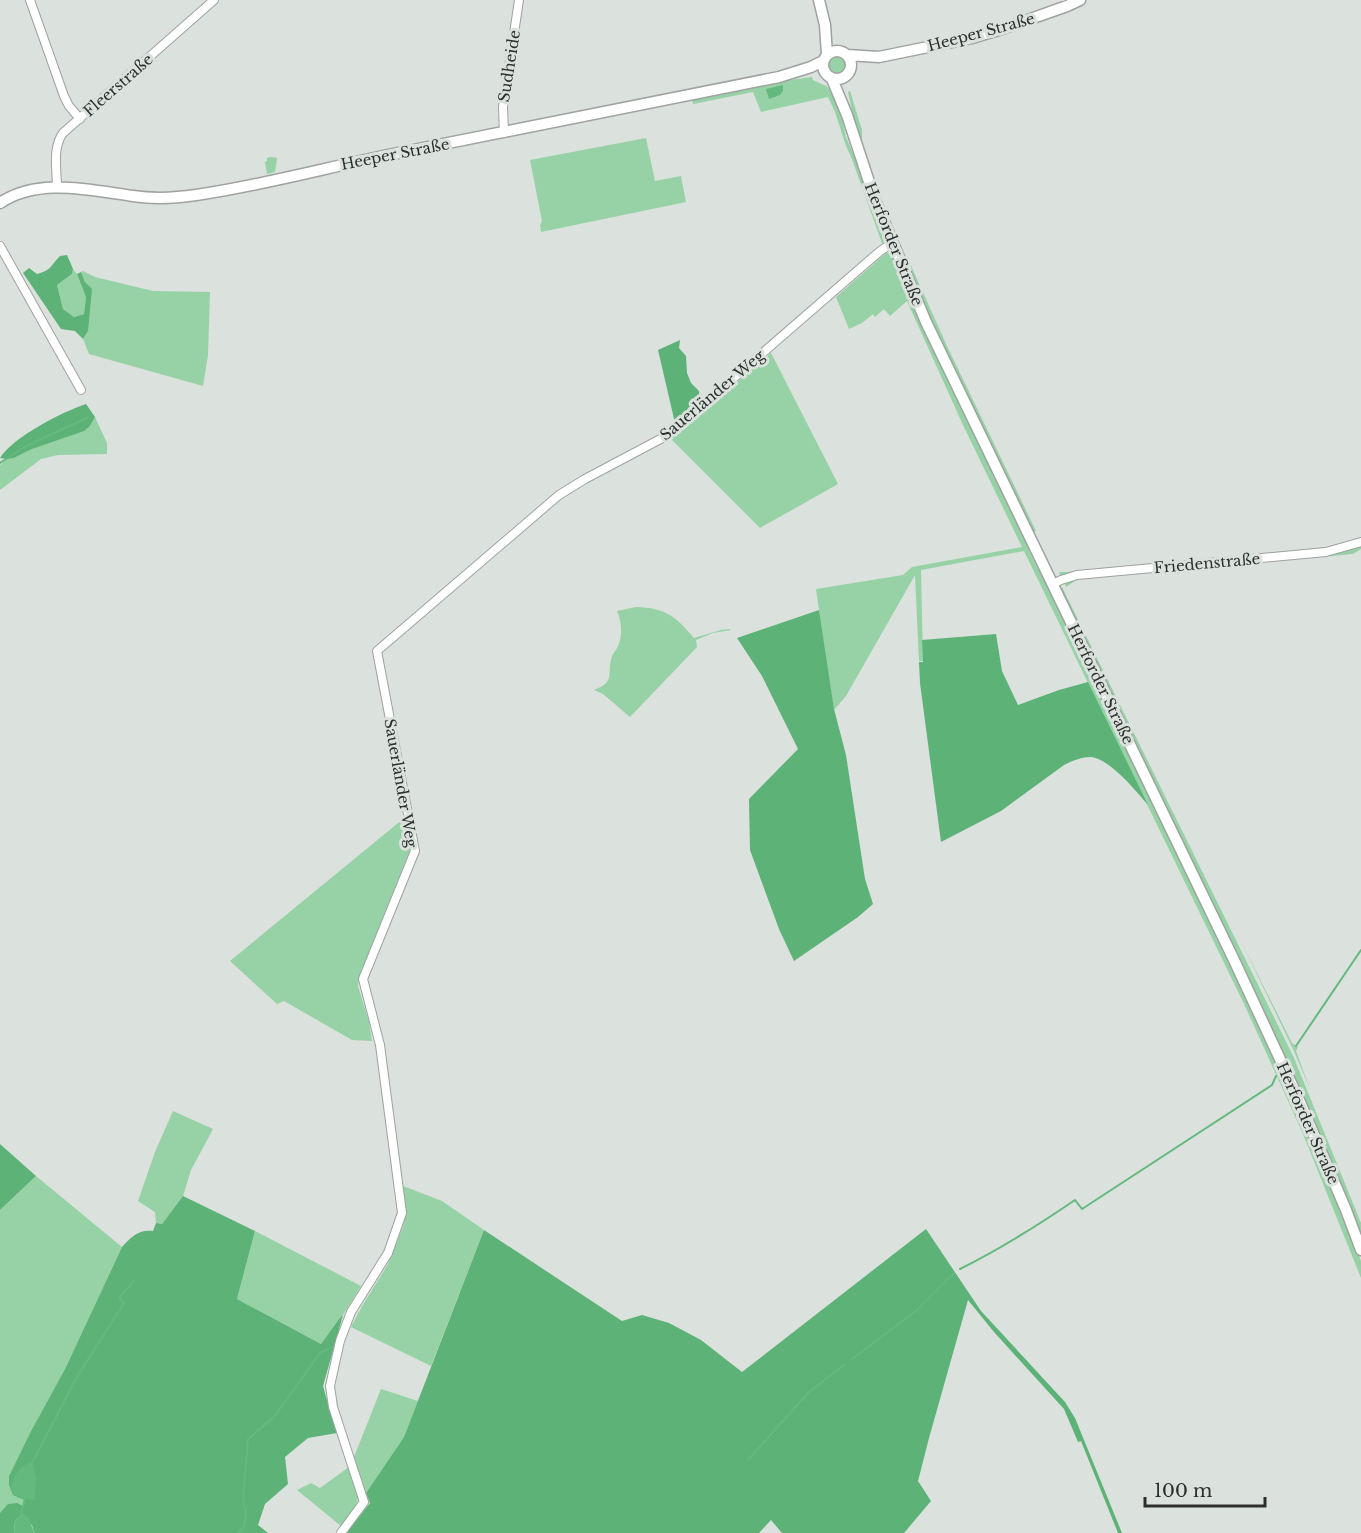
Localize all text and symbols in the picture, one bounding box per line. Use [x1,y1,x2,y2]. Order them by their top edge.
street label: Heeper Straße [925,9,1037,55]
street label: Sudheide [494,29,524,103]
street label: Fleerstraße [79,50,157,120]
street label: Heeper Straße [339,134,451,174]
street label: Herforder Straße [861,180,927,308]
street label: Sauerländer Weg [656,345,769,444]
street label: Friedenstraße [1153,549,1261,577]
street label: Herforder Straße [1064,621,1138,747]
street label: Sauerländer Weg [380,717,422,850]
street label: Herforder Straße [1273,1059,1343,1187]
scale bar [1145,1470,1265,1508]
text: 100 m [1154,1480,1212,1502]

